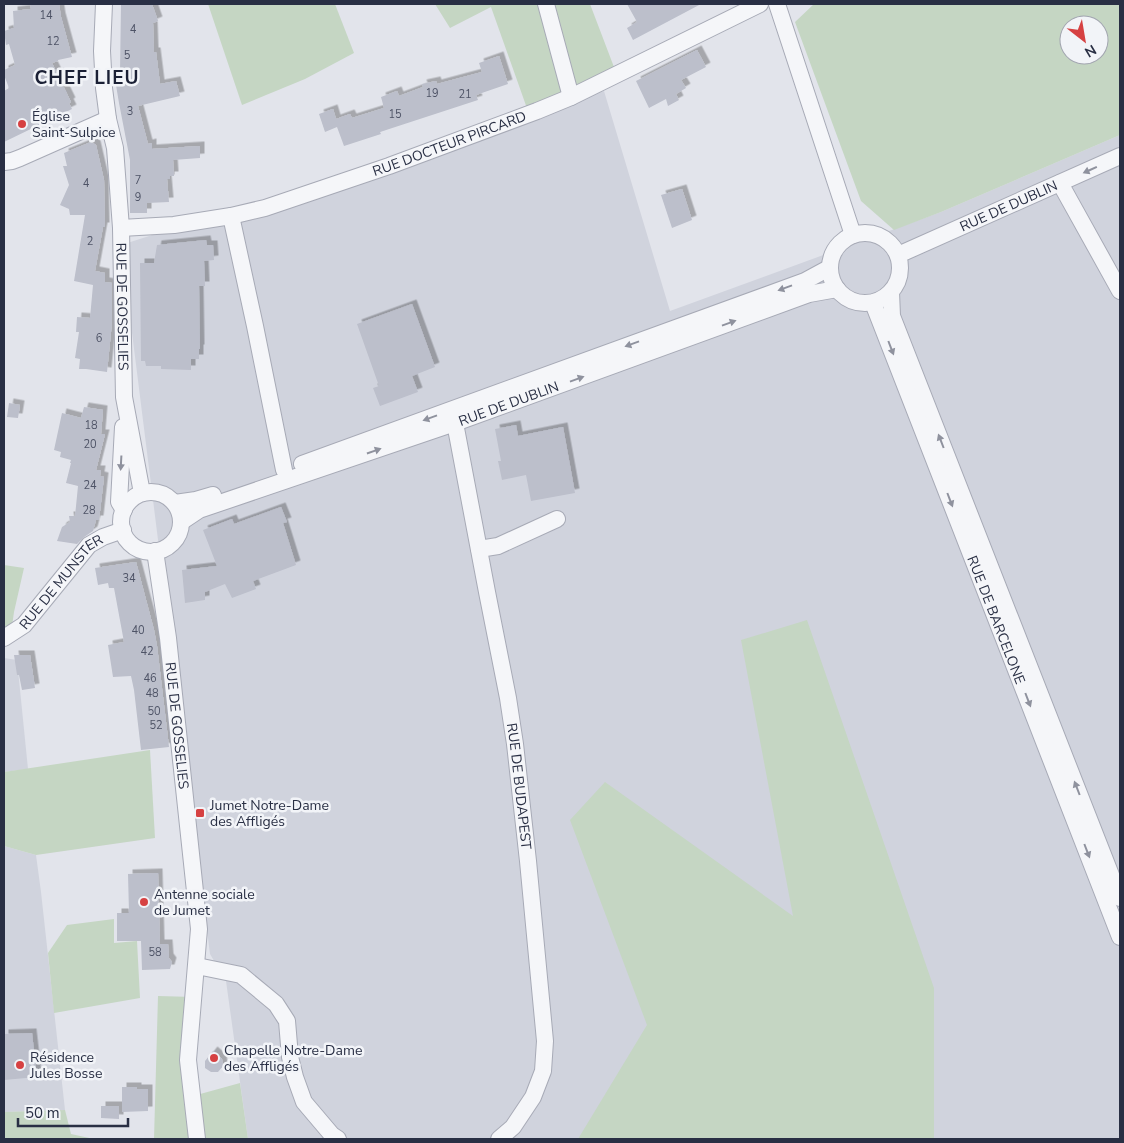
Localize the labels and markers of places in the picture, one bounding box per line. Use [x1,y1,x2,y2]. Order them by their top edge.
place label: Église Saint-Sulpice [32,107,115,142]
marker: Église Saint-Sulpice [16,118,28,130]
place label: Jumet Notre-Dame des Affligés [209,796,329,831]
marker: Jumet Notre-Dame des Affligés [194,807,206,819]
place label: Antenne sociale de Jumet [154,885,255,920]
marker: Antenne sociale de Jumet [138,896,150,908]
place label: Chapelle Notre-Dame des Affligés [224,1041,362,1076]
place label: Résidence Jules Bosse [29,1048,102,1083]
marker: Chapelle Notre-Dame des Affligés [208,1052,220,1064]
marker: Résidence Jules Bosse [14,1059,26,1071]

